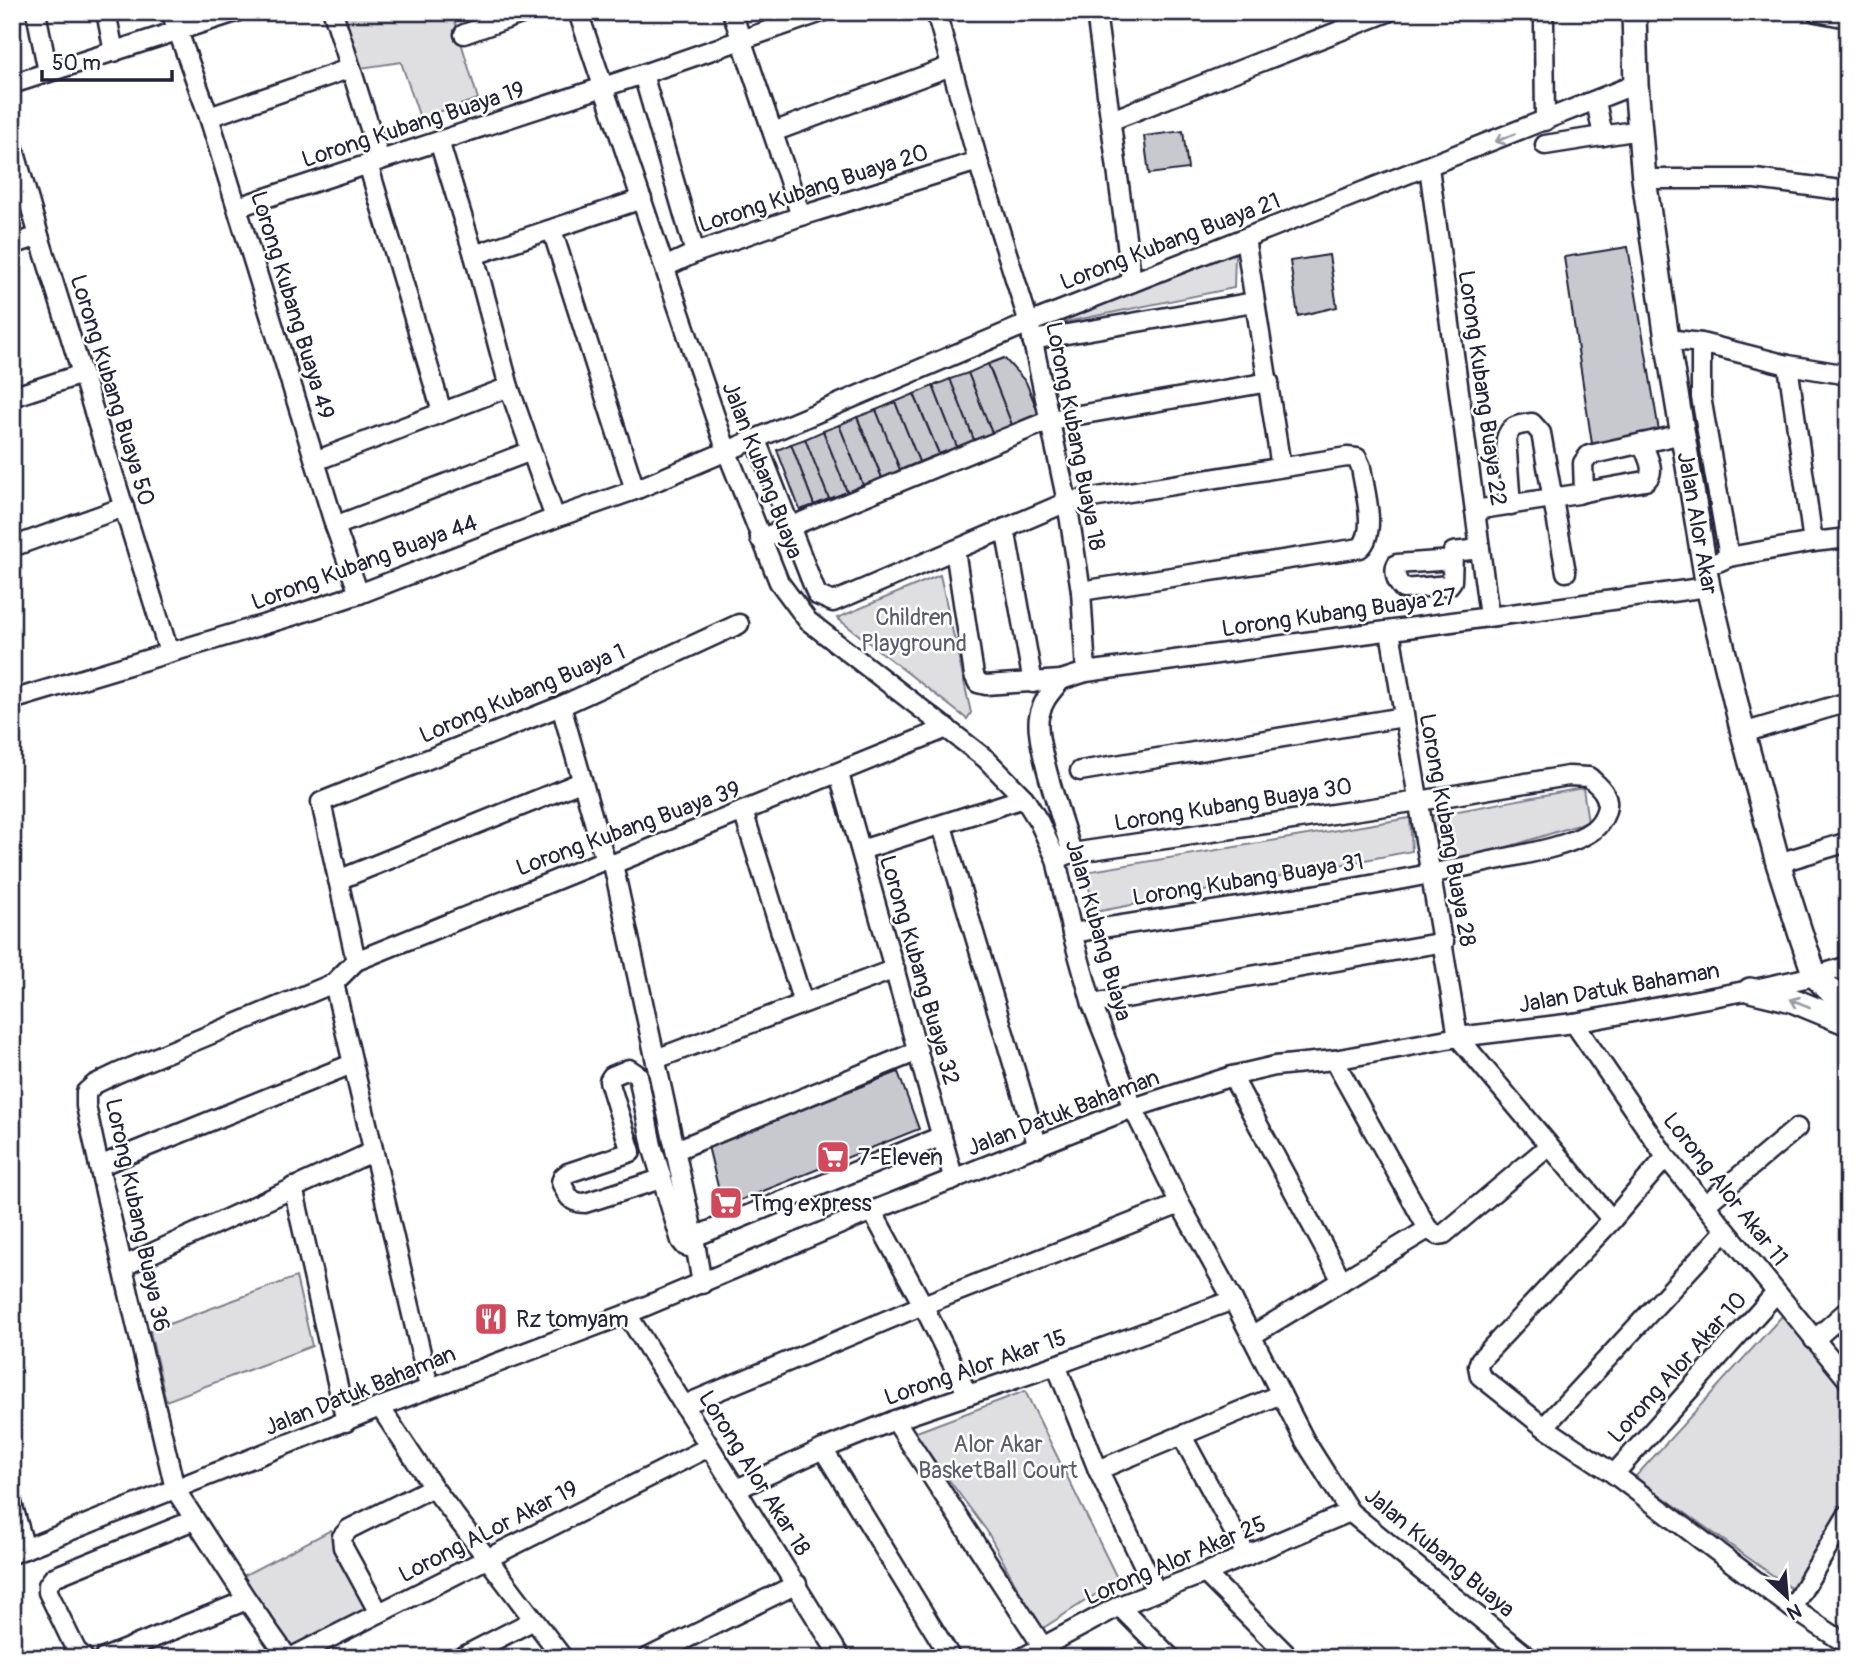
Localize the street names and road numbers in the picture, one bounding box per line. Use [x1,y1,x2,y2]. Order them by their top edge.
street label: Lorong Kubang Buaya 19 [298,75,528,174]
street label: Lorong Kubang Buaya 20 [694,138,932,239]
street label: Lorong Kubang Buaya 21 [1056,186,1284,297]
street label: Lorong Kubang Buaya 49 [244,188,341,423]
street label: Lorong Kubang Buaya 22 [1452,268,1513,508]
street label: Lorong Kubang Buaya 50 [64,271,161,509]
street label: Lorong Kubang Buaya 18 [1039,319,1112,553]
street label: Jalan Kubang Buaya [715,378,810,563]
street label: Jalan Alor Akar [1671,449,1724,597]
street label: Lorong Kubang Buaya 44 [247,508,481,617]
street label: Lorong Kubang Buaya 27 [1220,582,1458,643]
street label: Lorong Kubang Buaya 1 [415,637,630,750]
street label: Lorong Kubang Buaya 28 [1413,711,1482,949]
street label: Lorong Kubang Buaya 30 [1112,771,1354,838]
street label: Lorong Kubang Buaya 39 [512,774,744,883]
street label: Jalan Kubang Buaya [1059,836,1138,1024]
street label: Lorong Kubang Buaya 31 [1130,847,1366,912]
street label: Lorong Kubang Buaya 32 [873,852,966,1088]
street label: Jalan Datuk Bahaman [1516,956,1722,1019]
street label: Jalan Datuk Bahaman [963,1062,1163,1163]
street label: Lorong Kubang Buaya 36 [99,1096,176,1335]
street label: Lorong Alor Akar 11 [1657,1107,1795,1272]
street label: Lorong Alor Akar 10 [1602,1286,1753,1449]
street label: Lorong Alor Akar 15 [880,1323,1070,1412]
street label: Jalan Datuk Bahaman [260,1339,460,1442]
street label: Lorong Alor Akar 18 [692,1385,817,1561]
street label: Lorong ALor Akar 19 [394,1474,583,1589]
street label: Jalan Kubang Buaya [1359,1481,1521,1624]
street label: Lorong Alor Akar 25 [1080,1509,1270,1612]

